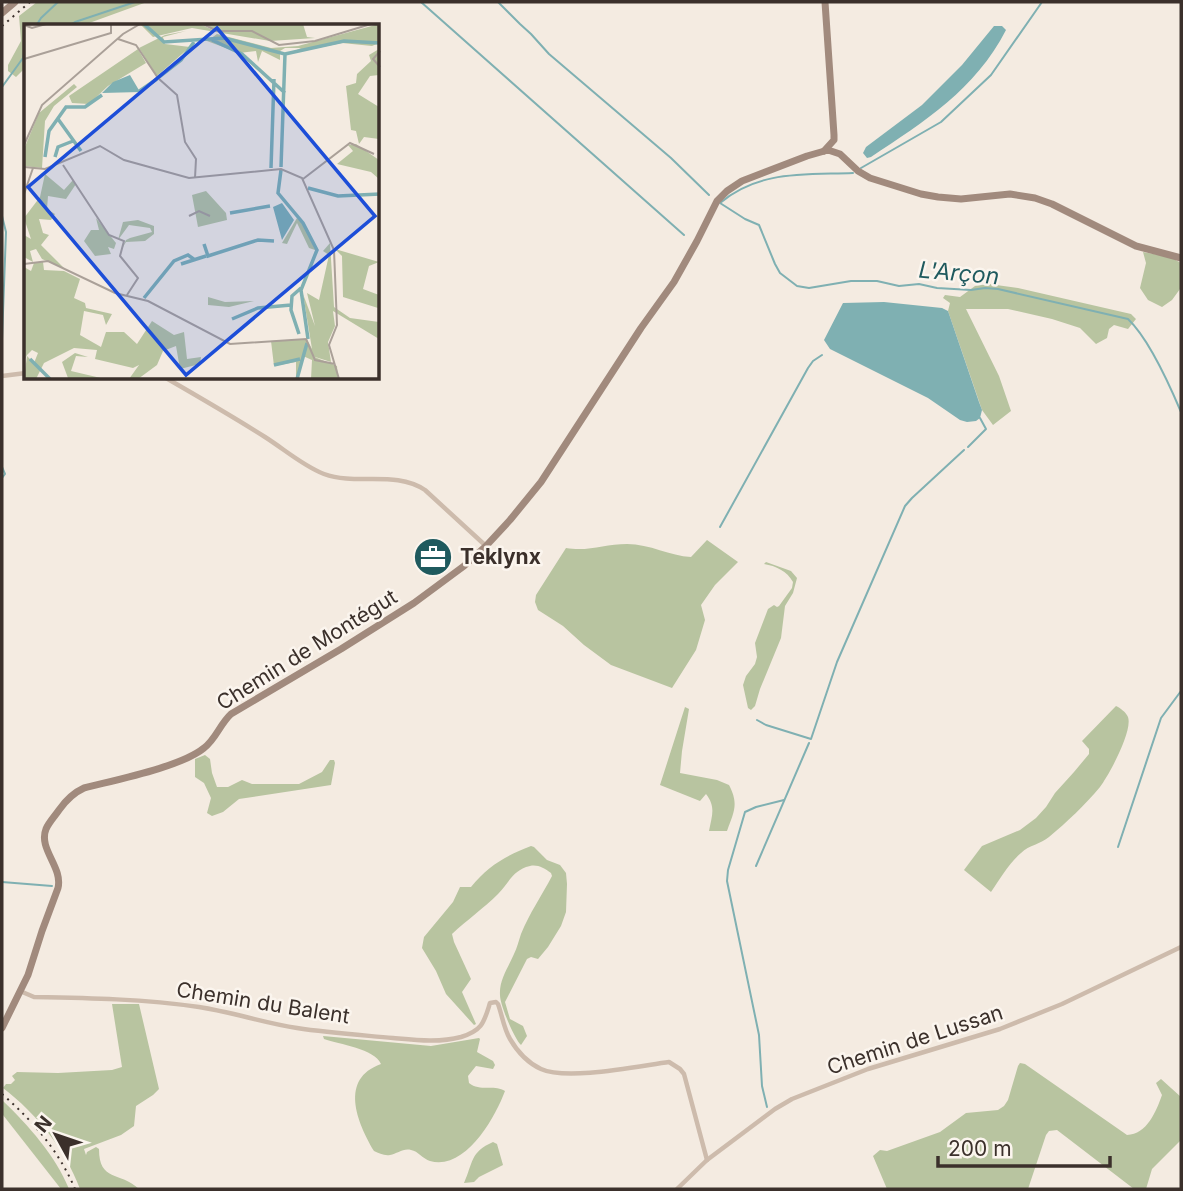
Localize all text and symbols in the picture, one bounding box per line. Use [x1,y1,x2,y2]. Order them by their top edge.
inset map [24,24,380,380]
water label: L'Arçon [918,256,1000,290]
office icon: Teklynx [412,536,454,578]
place label: Teklynx [460,544,541,569]
street label: Chemin de Montégut [212,584,402,715]
street label: Chemin du Balent [175,976,352,1029]
street label: Chemin de Lussan [824,999,1006,1080]
north arrow [21,1100,91,1170]
text: N [30,1111,57,1137]
scale bar [938,1124,1110,1168]
text: 200 m [948,1136,1012,1161]

